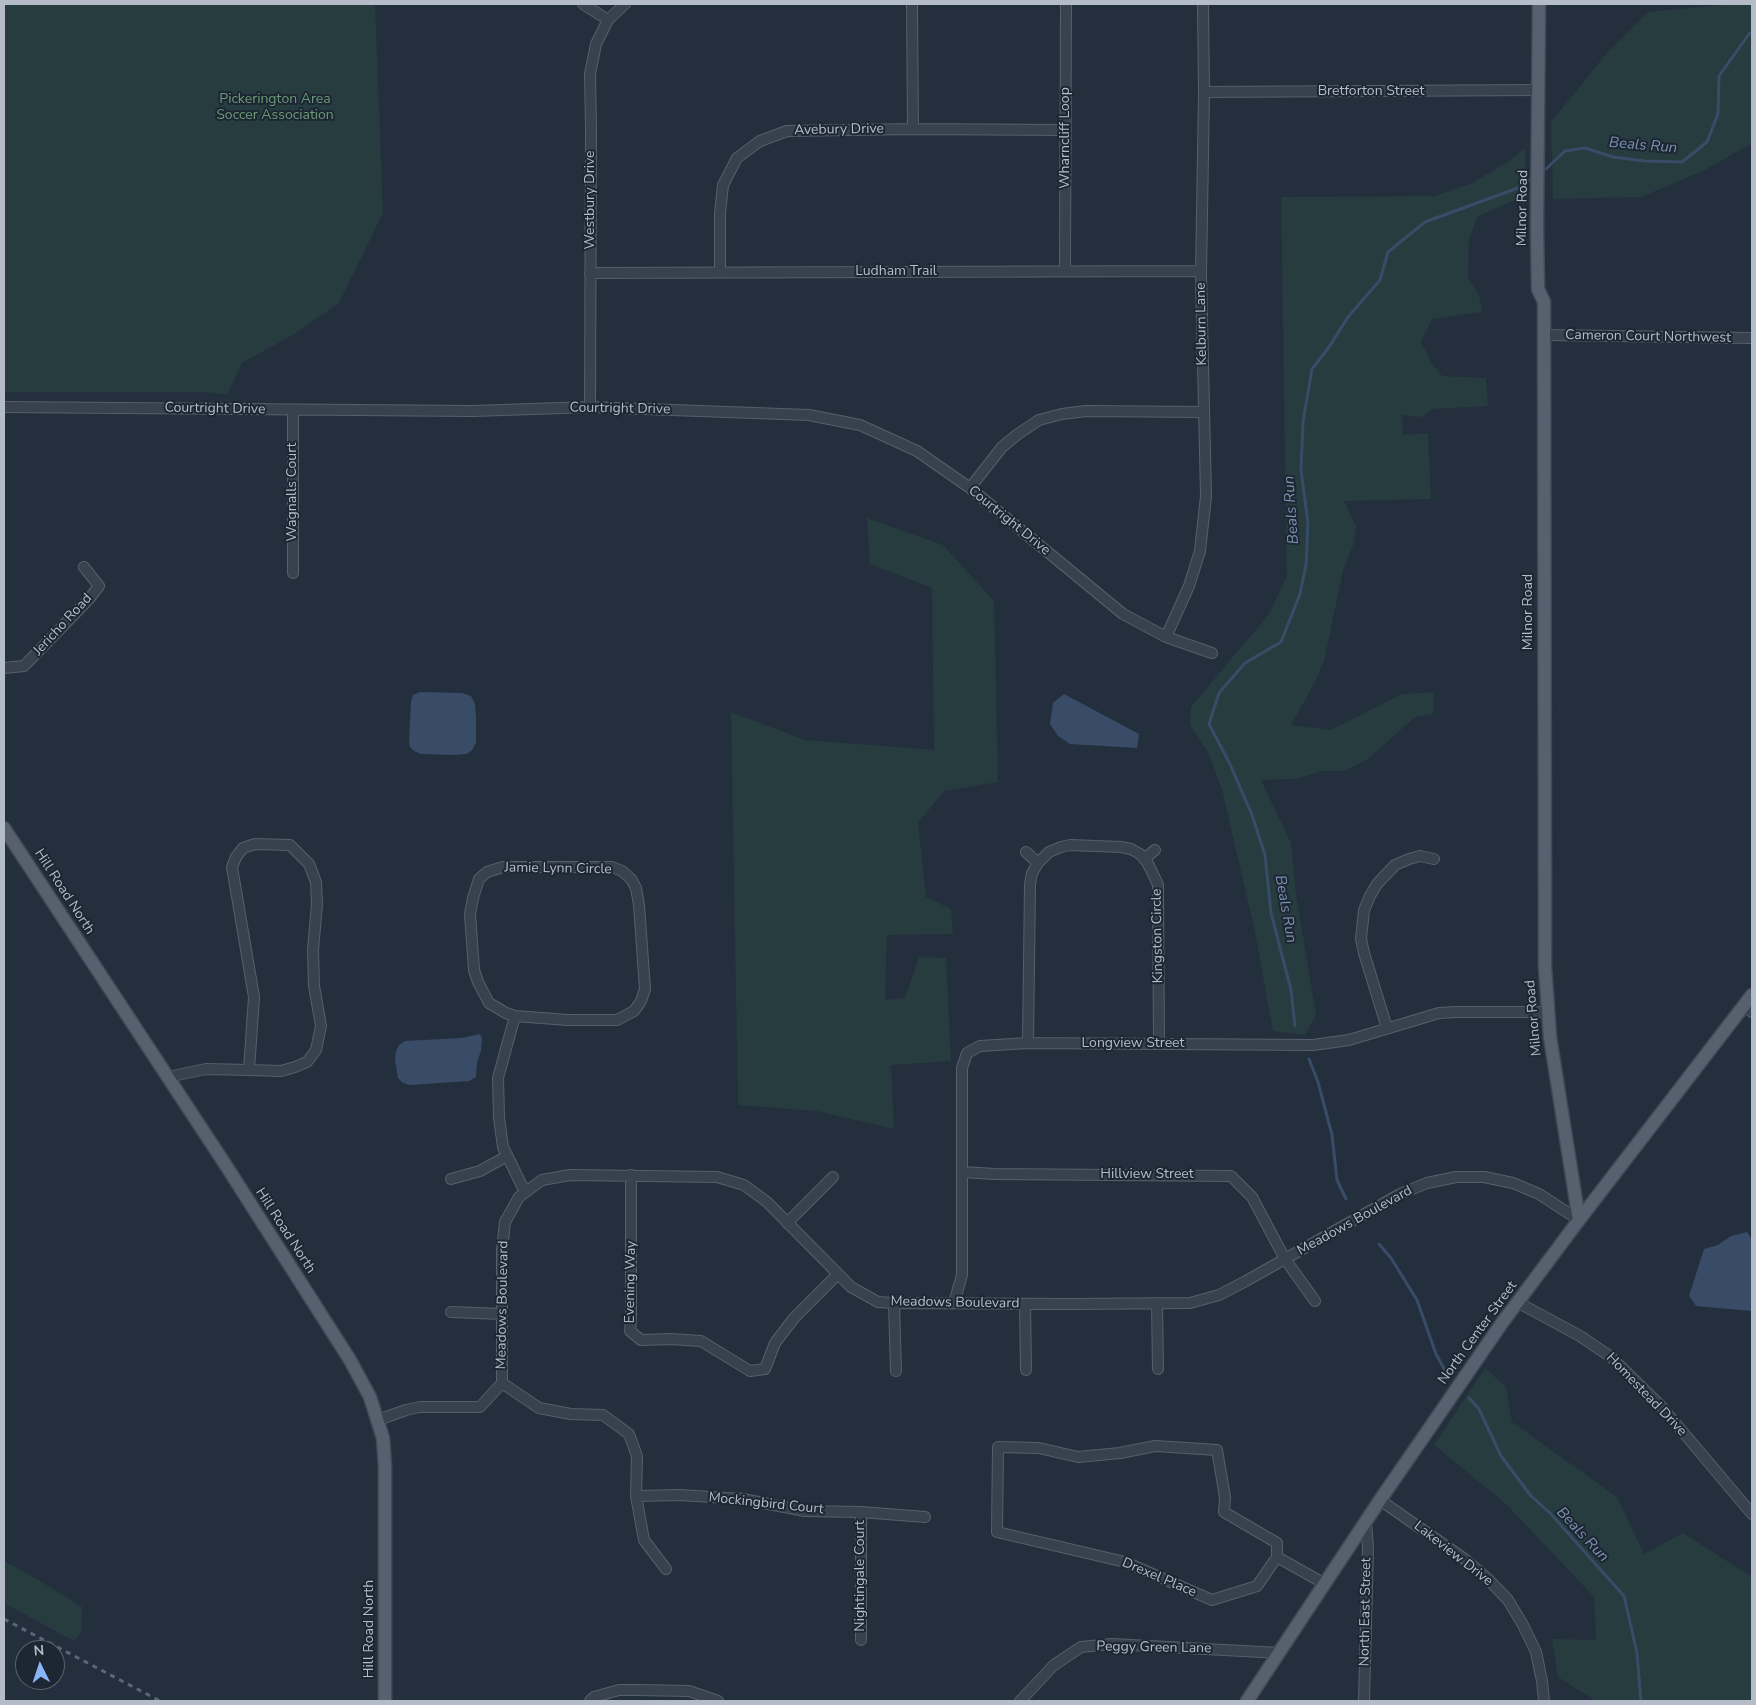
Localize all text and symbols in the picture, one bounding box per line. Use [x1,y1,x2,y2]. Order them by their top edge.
street label: Bretforton Street [1318,84,1424,100]
street label: Wharncliff Loop [1058,87,1074,189]
park label: Pickerington Area Soccer Association [216,92,334,124]
street label: Avebury Drive [794,121,884,139]
water label: Beals Run [1608,134,1678,158]
street label: Westbury Drive [583,150,599,250]
street label: Milnor Road [1514,170,1532,246]
street label: Ludham Trail [855,264,937,280]
street label: Kelburn Lane [1193,282,1211,366]
street label: Cameron Court Northwest [1565,327,1731,347]
street label: Courtright Drive [164,400,266,418]
street label: Courtright Drive [569,400,671,418]
street label: Wagnalls Court [285,442,301,542]
water label: Beals Run [1281,475,1303,545]
street label: Courtright Drive [964,483,1054,559]
street label: Milnor Road [1521,574,1537,650]
street label: Jericho Road [30,591,96,659]
street label: Hill Road North [30,846,98,938]
street label: Jamie Lynn Circle [504,860,612,878]
water label: Beals Run [1270,874,1300,944]
street label: Kingston Circle [1149,889,1167,983]
street label: Milnor Road [1522,979,1546,1057]
street label: Longview Street [1082,1036,1184,1052]
street label: Hillview Street [1100,1167,1194,1183]
street label: Meadows Boulevard [1295,1182,1415,1260]
street label: Hill Road North [251,1185,319,1277]
street label: Meadows Boulevard [493,1240,513,1370]
street label: Evening Way [622,1241,640,1323]
street label: North Center Street [1435,1278,1521,1388]
street label: Meadows Boulevard [890,1293,1020,1313]
street label: Homestead Drive [1602,1350,1690,1440]
street label: Mockingbird Court [708,1490,824,1518]
water label: Beals Run [1552,1504,1612,1566]
street label: Lakeview Drive [1410,1518,1496,1590]
street label: Nightingale Court [853,1520,869,1632]
street label: Drexel Place [1119,1555,1199,1601]
street label: North East Street [1357,1557,1375,1667]
street label: Hill Road North [362,1580,378,1678]
street label: Peggy Green Lane [1096,1639,1212,1657]
north arrow [15,1640,65,1690]
text: N [33,1641,45,1660]

